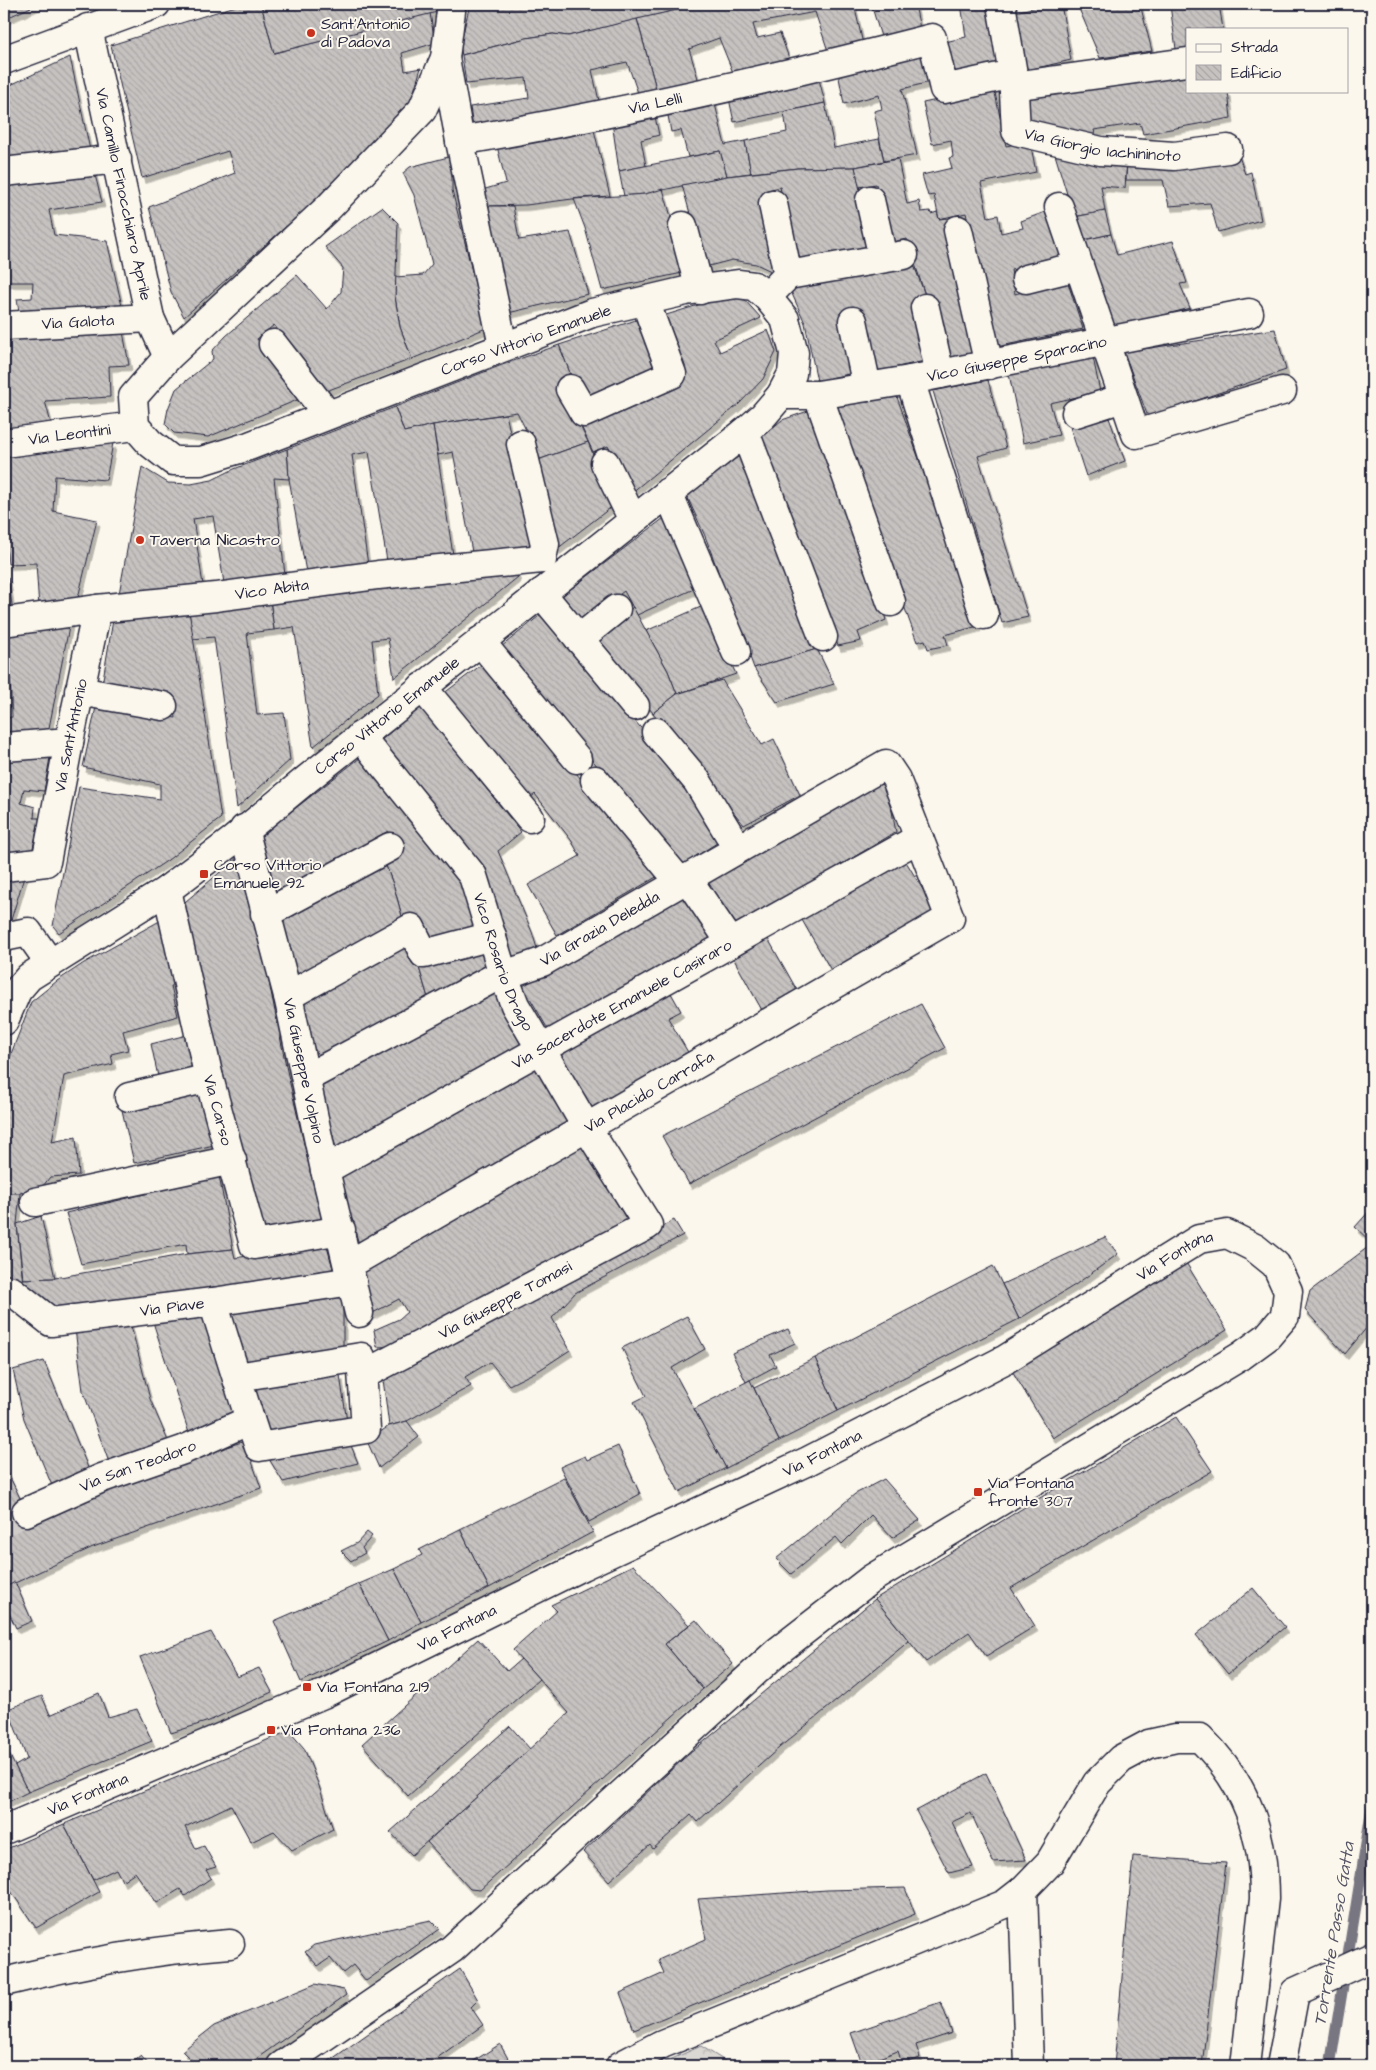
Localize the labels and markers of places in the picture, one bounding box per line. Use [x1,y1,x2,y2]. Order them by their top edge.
place label: Sant'Antonio di Padova [321,13,410,53]
marker: Sant'Antonio di Padova [305,27,317,39]
place label: Taverna Nicastro [150,529,279,551]
marker: Taverna Nicastro [134,534,146,546]
place label: Corso Vittorio Emanuele 92 [214,854,321,894]
marker: Corso Vittorio Emanuele 92 [198,868,210,880]
place label: Via Fontana fronte 307 [988,1472,1074,1512]
marker: Via Fontana fronte 307 [972,1486,984,1498]
place label: Via Fontana 219 [317,1676,430,1698]
marker: Via Fontana 219 [301,1681,313,1693]
place label: Via Fontana 236 [281,1719,401,1741]
marker: Via Fontana 236 [265,1724,277,1736]

